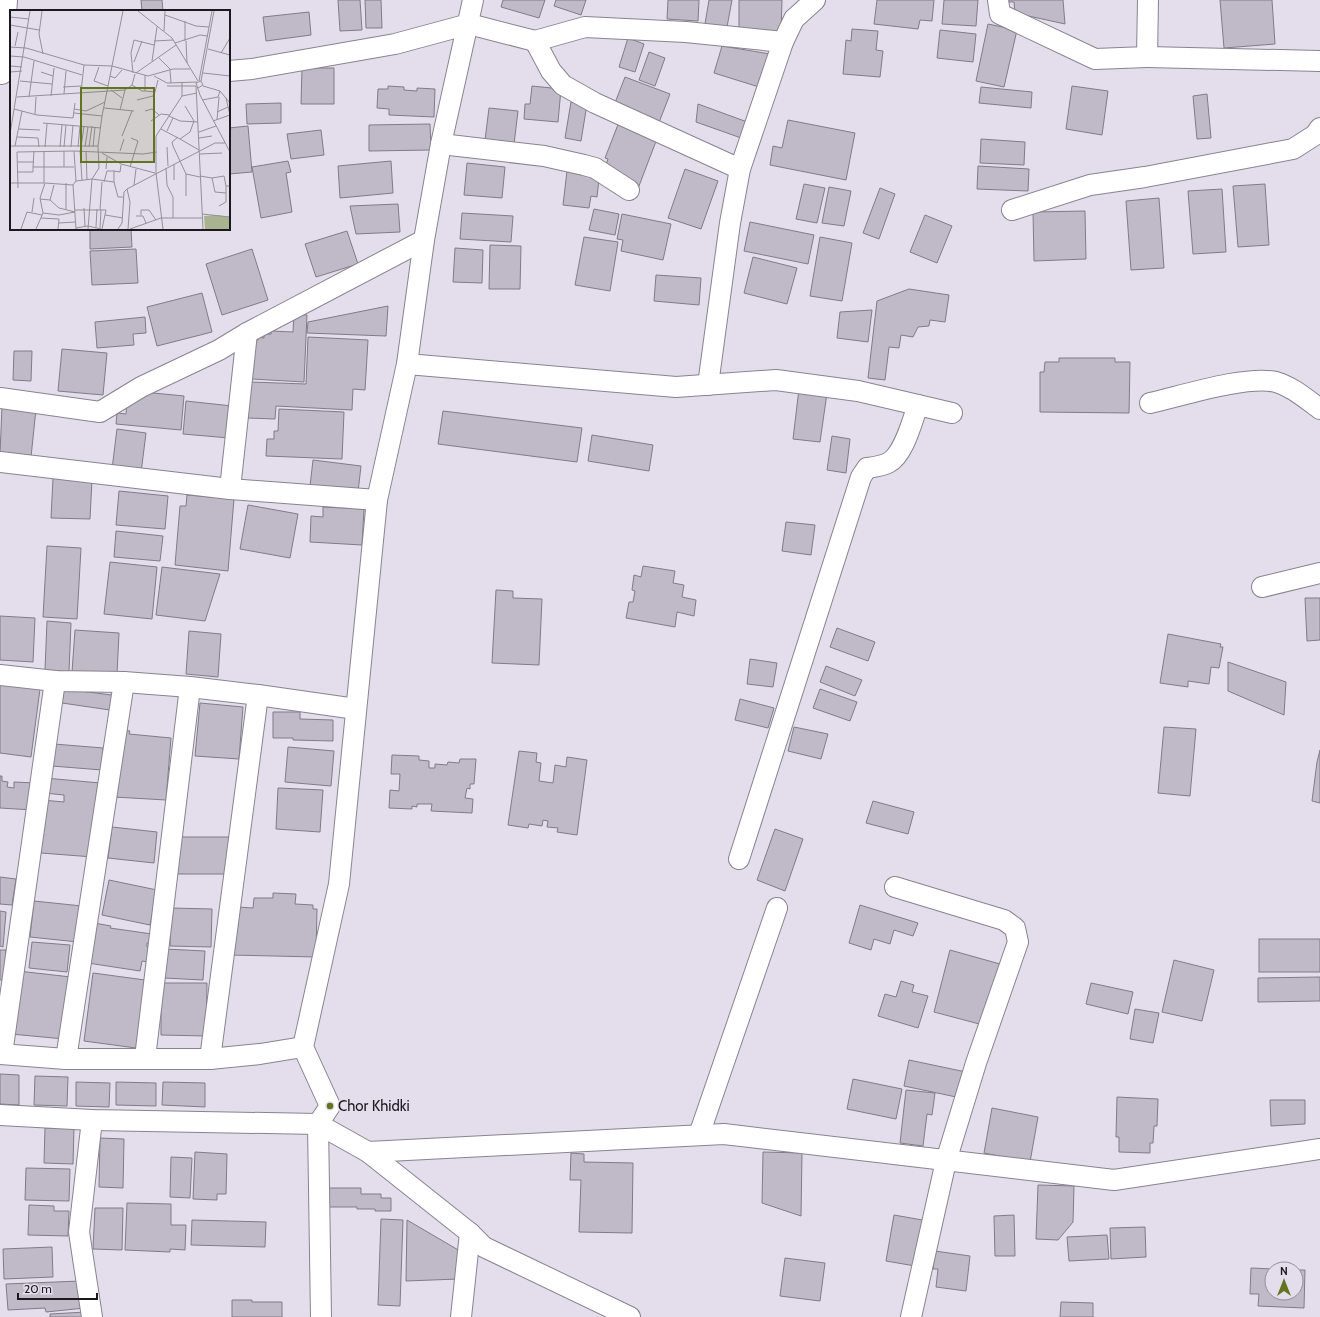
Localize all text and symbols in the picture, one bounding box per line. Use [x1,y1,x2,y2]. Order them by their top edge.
inset map [10,10,230,230]
place label: Chor Khidki [338,1097,410,1115]
marker: Chor Khidki [325,1101,335,1111]
north arrow [1264,1261,1304,1301]
text: N [1280,1264,1288,1278]
scale bar [18,1275,97,1301]
text: 20 m [24,1281,52,1296]

